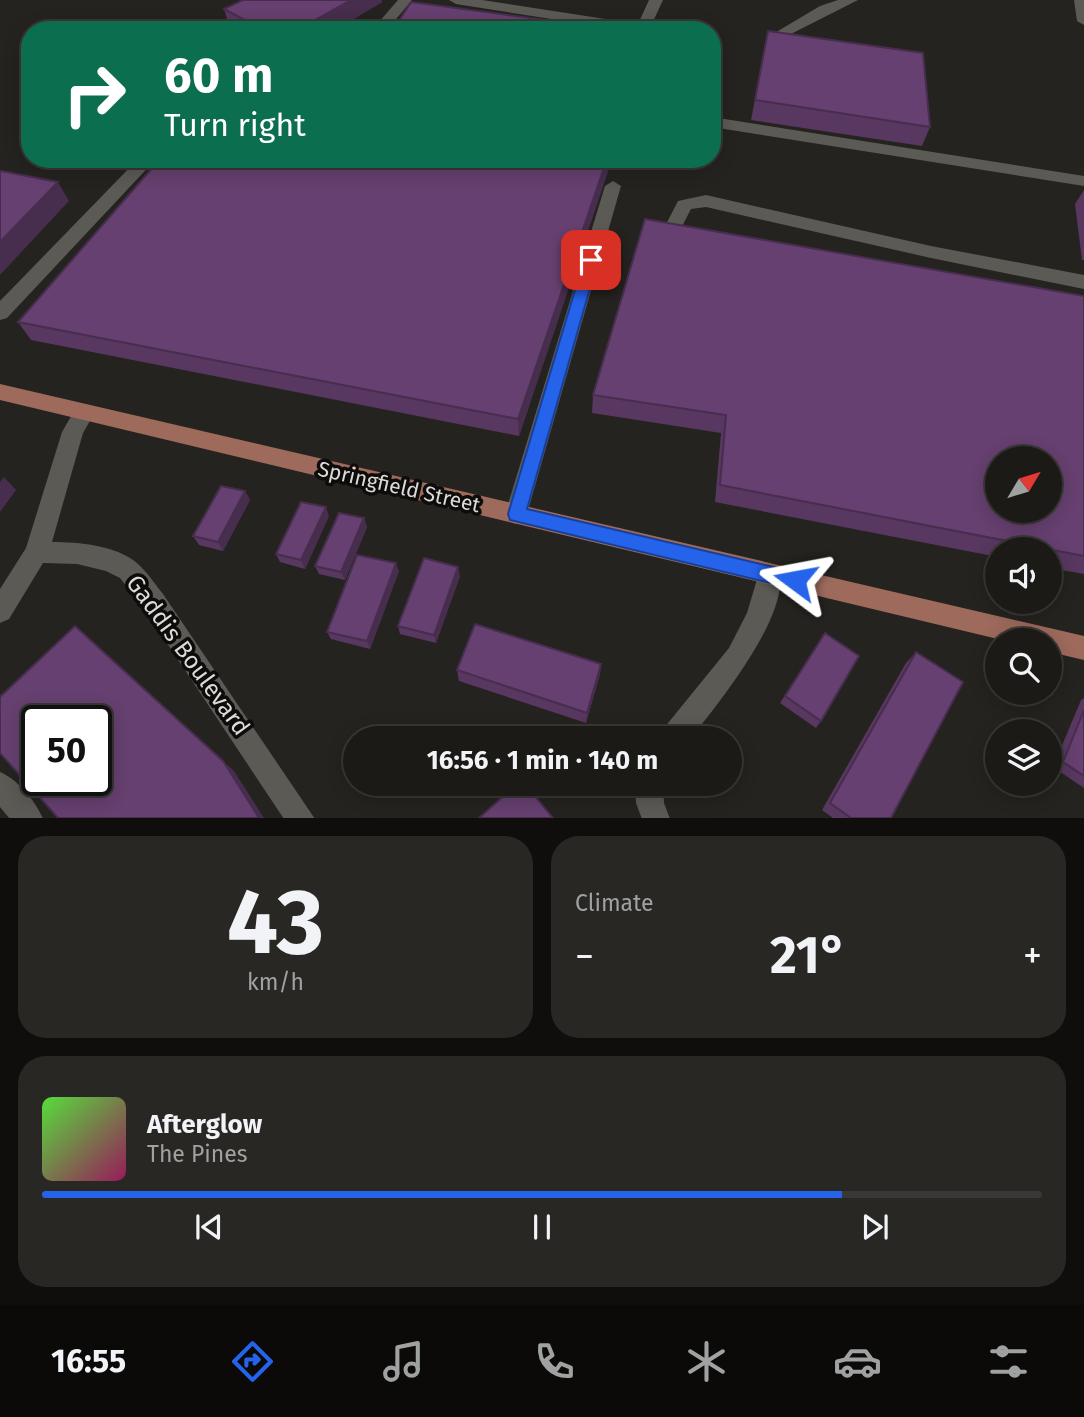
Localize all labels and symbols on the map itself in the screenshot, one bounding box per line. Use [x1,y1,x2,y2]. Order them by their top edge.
pin [561,230,621,290]
north arrow [985,446,1062,523]
street label: Springfield Street [315,456,483,518]
position arrow [758,543,832,617]
street label: Gaddis Boulevard [121,569,255,741]
speed limit sign: 50 [21,705,112,796]

